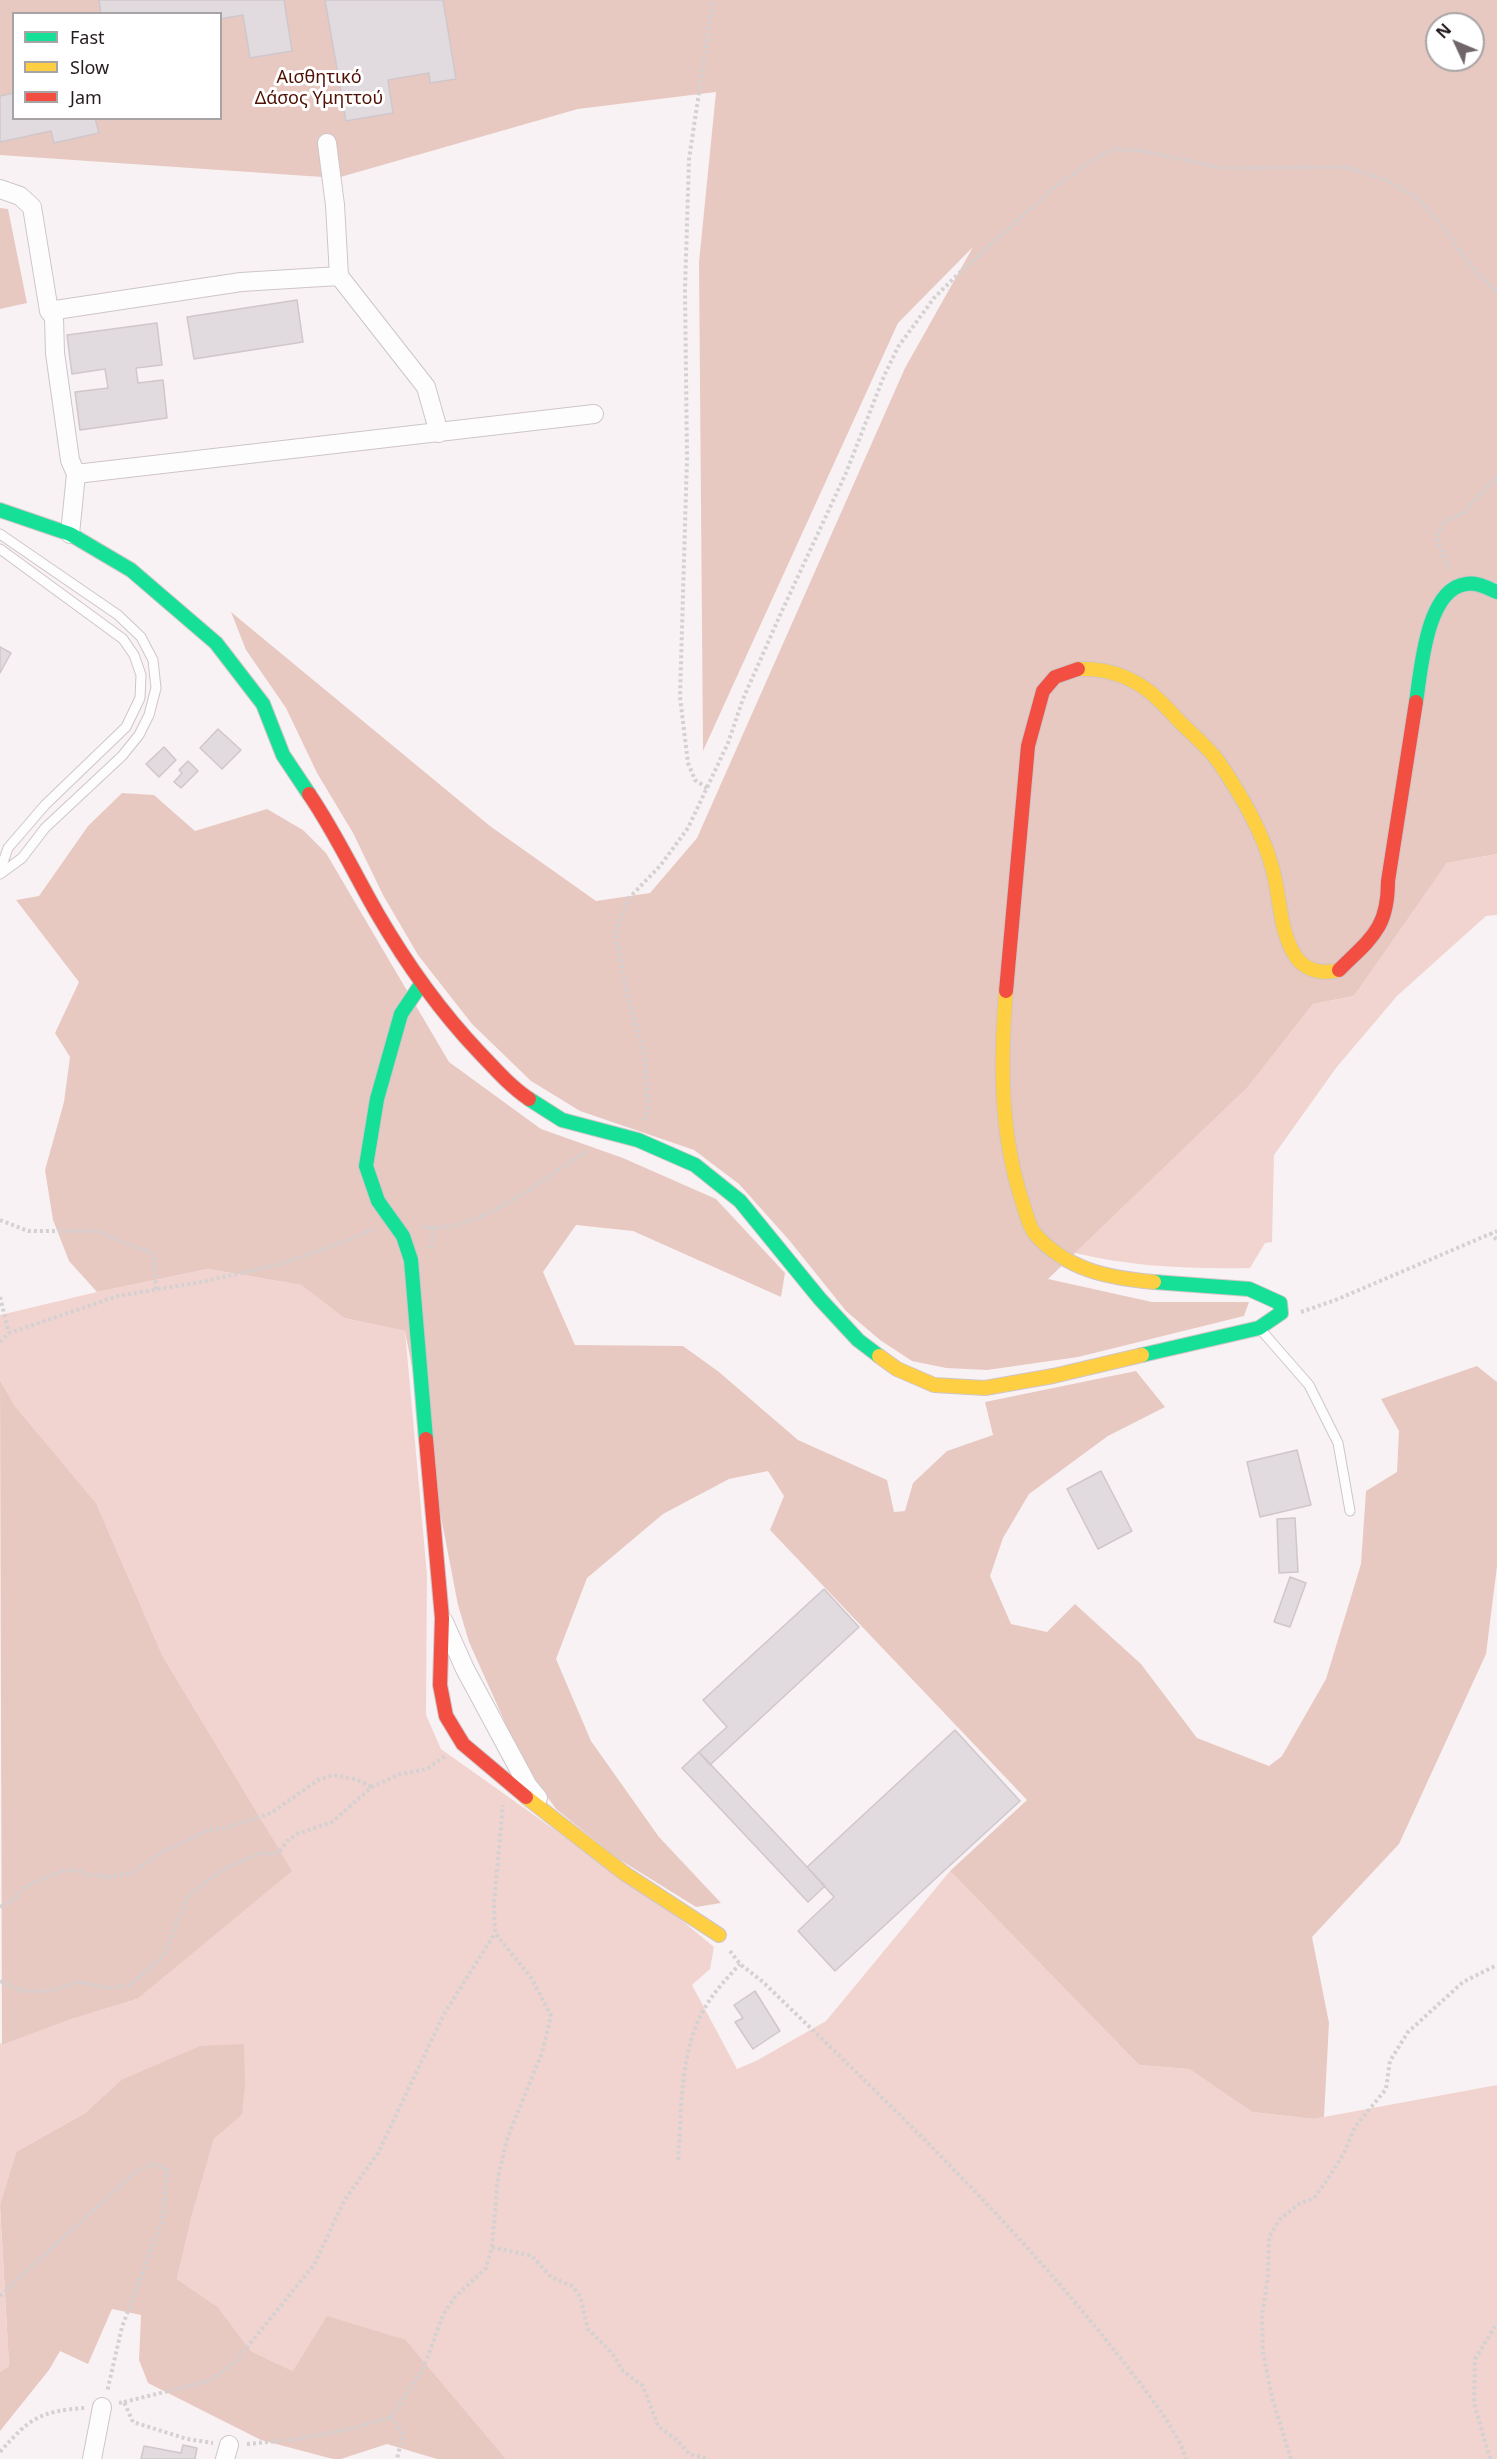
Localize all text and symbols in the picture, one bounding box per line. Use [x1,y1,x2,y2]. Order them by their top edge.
legend [12,12,222,120]
north arrow [1425,12,1485,72]
text: N [1431,19,1456,43]
text: Fast [70,25,105,49]
text: Slow [70,55,109,79]
park label: Αισθητικό Δάσος Υμηττού [255,67,383,110]
text: Jam [70,85,102,109]

